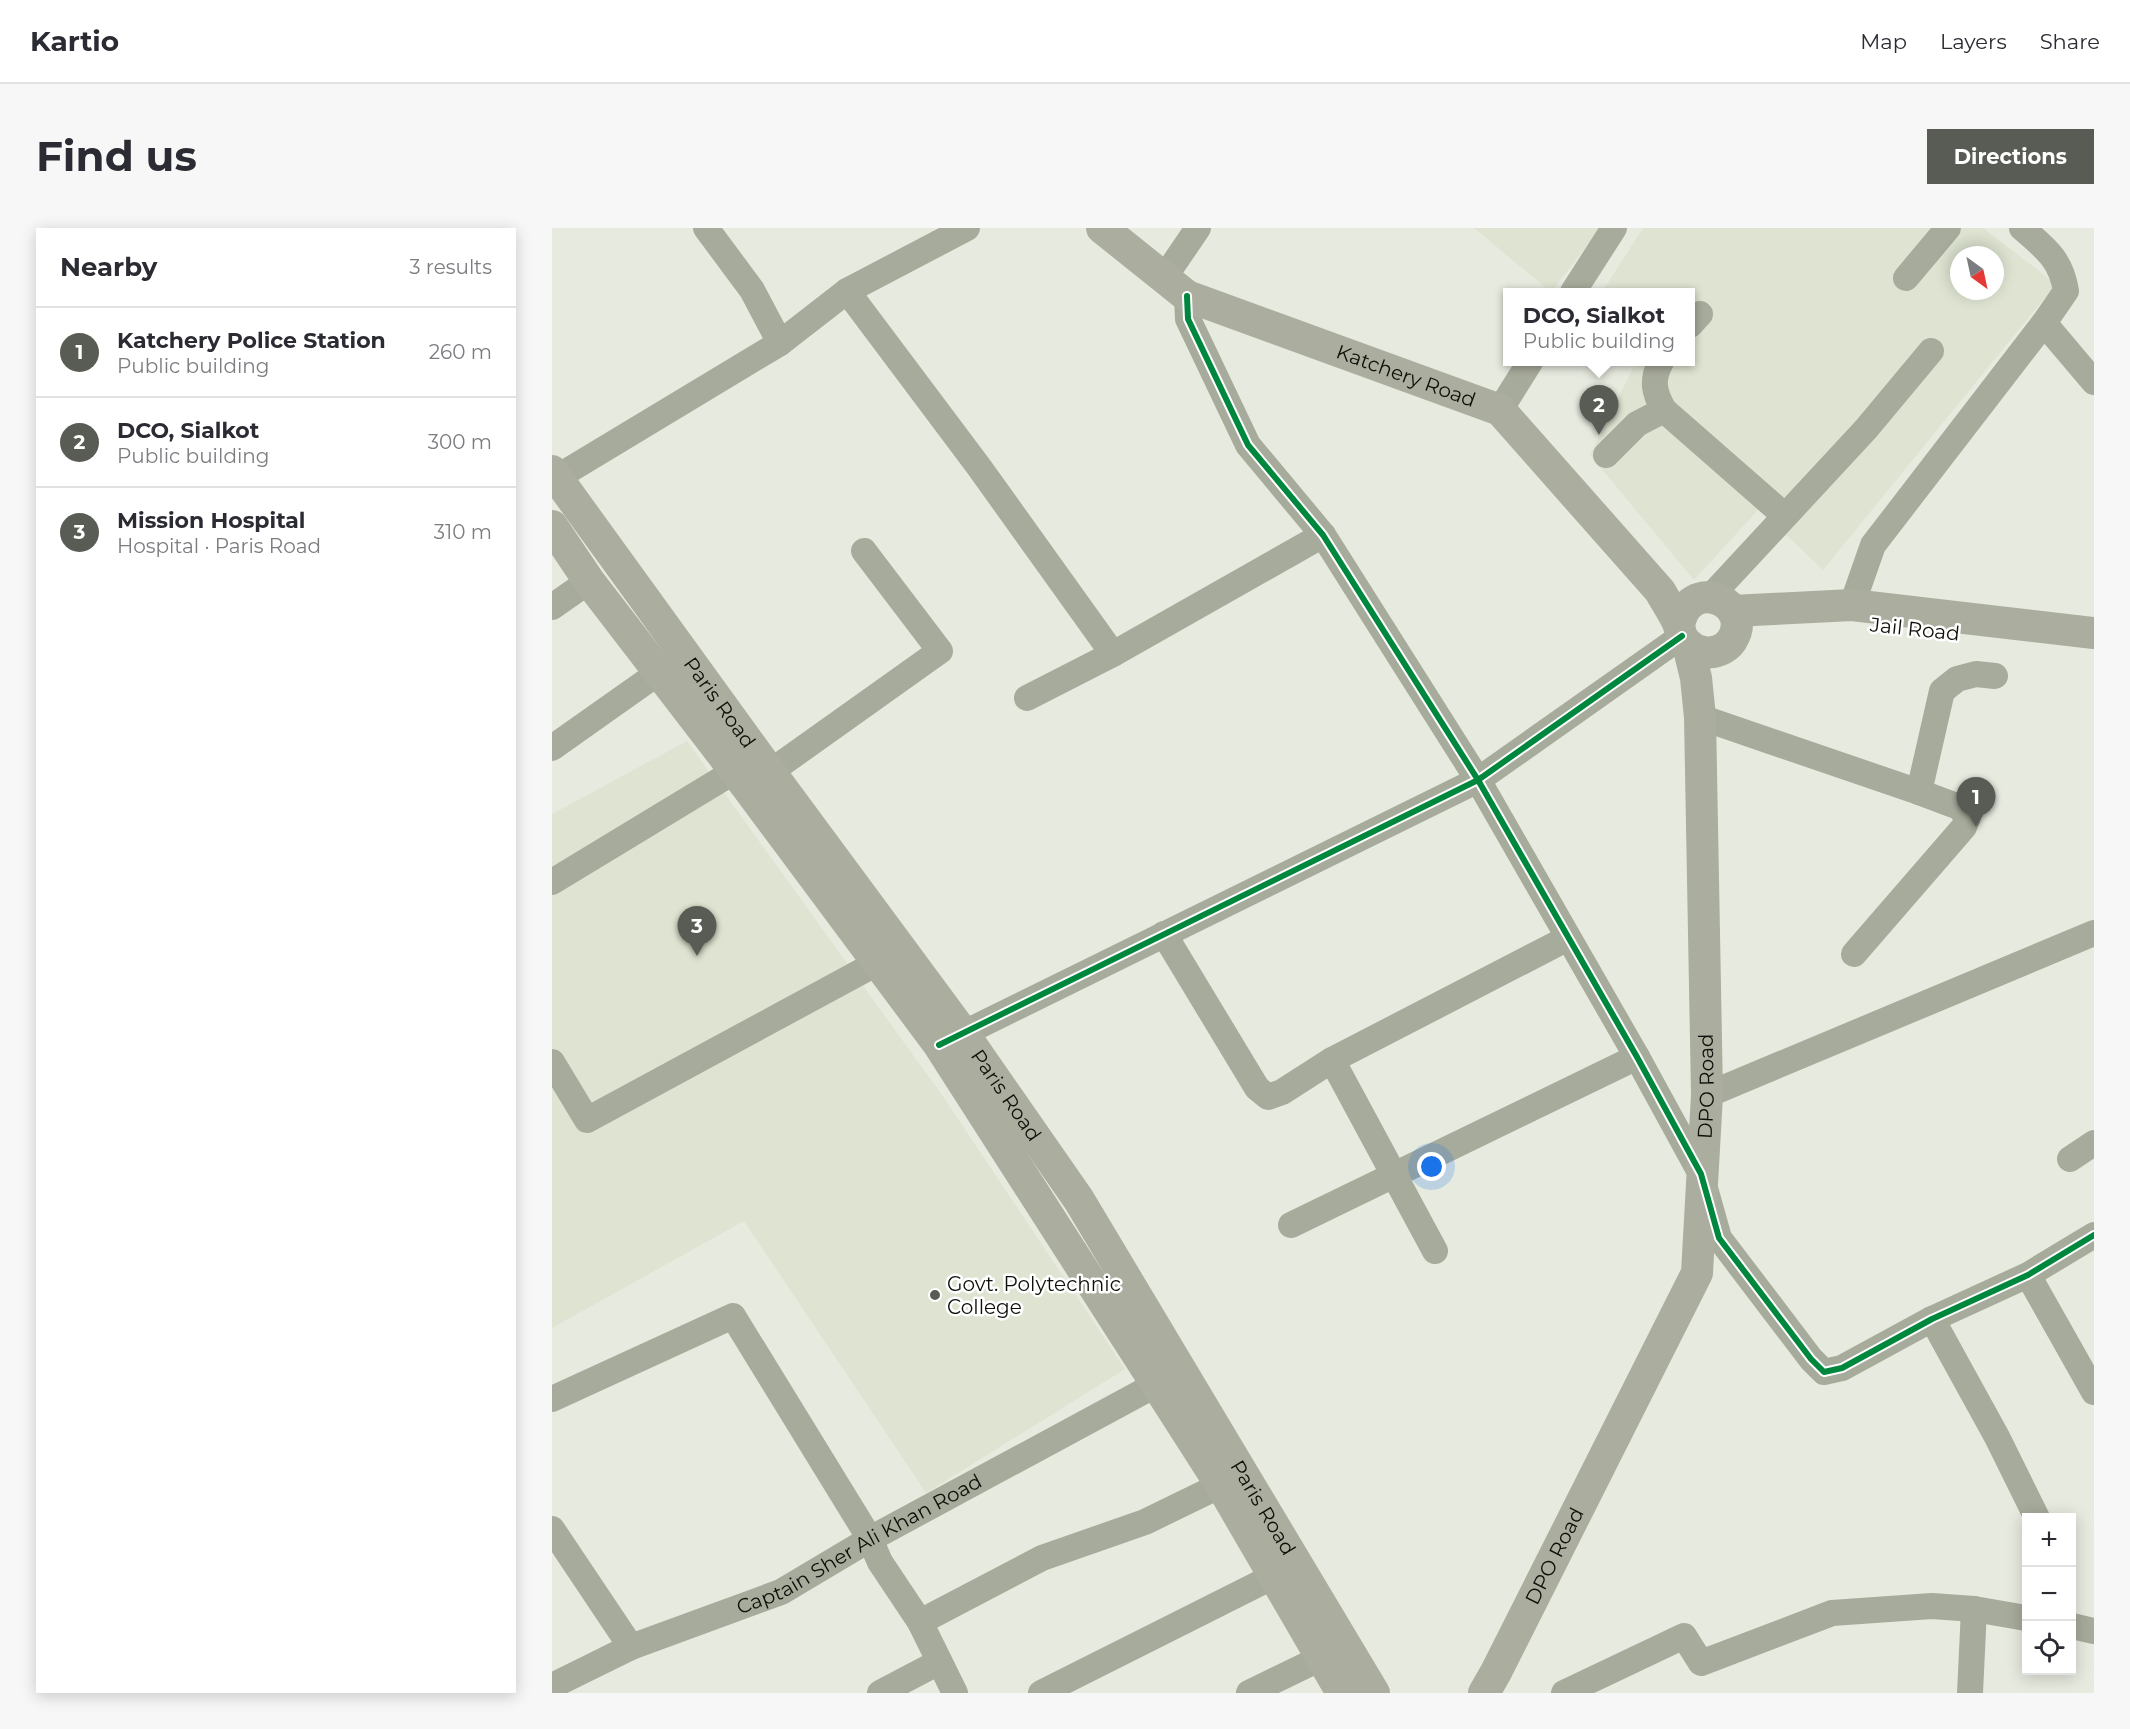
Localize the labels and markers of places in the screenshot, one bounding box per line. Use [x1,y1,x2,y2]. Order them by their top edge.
pin: 2 [1580,386,1618,435]
pin: 1 [1956,778,1996,827]
pin: 3 [678,906,716,956]
place label: Govt. Polytechnic College [947,1272,1121,1319]
marker: Govt. Polytechnic College [928,1288,942,1302]

